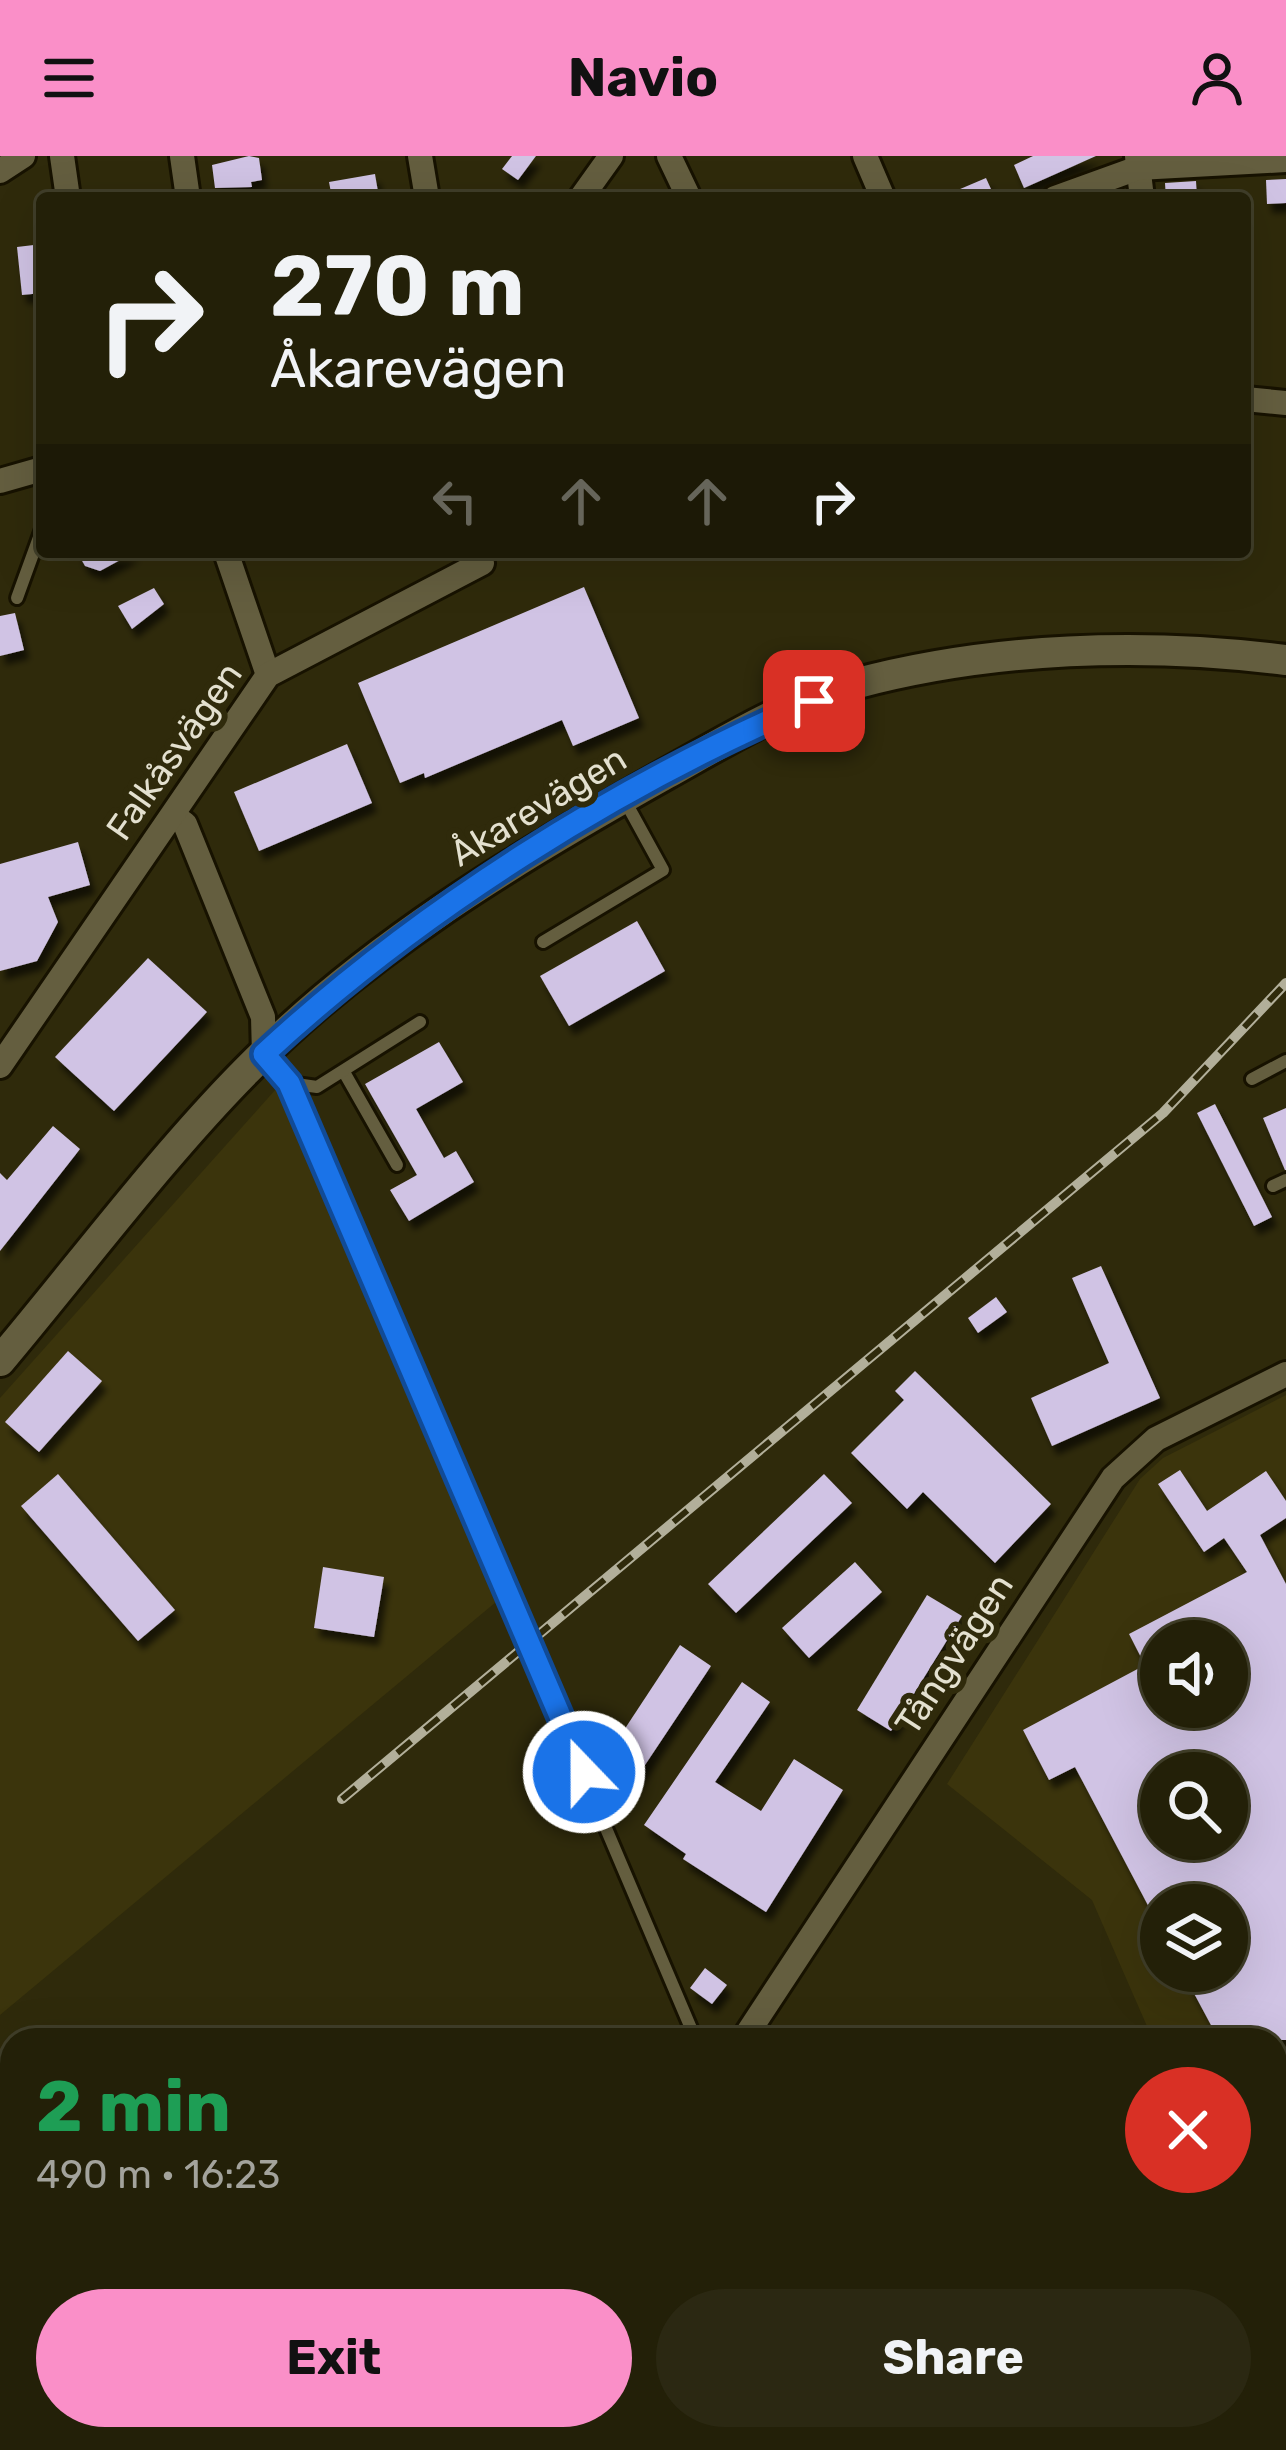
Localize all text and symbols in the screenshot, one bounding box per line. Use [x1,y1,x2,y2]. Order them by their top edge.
icon: menu [36,45,102,111]
icon: person [1184,45,1250,111]
text: Navio [568,46,718,110]
text: 270 m [270,236,525,336]
icon: right [72,240,228,396]
text: Åkarevägen [270,337,566,401]
icon: left [422,468,488,534]
icon: ahead [548,468,614,534]
icon: ahead [674,468,740,534]
icon: right [800,468,866,534]
pin [763,650,865,752]
street label: Falkåsvägen [97,654,251,848]
icon: arrive [781,668,847,734]
street label: Åkarevägen [442,737,634,875]
street label: Tångvägen [886,1565,1022,1743]
map controls [1140,1620,1248,1992]
button: sound [1140,1620,1248,1728]
position arrow [521,1709,647,1835]
button: search [1140,1752,1248,1860]
button: layers [1140,1884,1248,1992]
text: 2 min [36,2064,231,2149]
button: close [1125,2067,1251,2193]
text: 490 m · 16:23 [36,2152,281,2198]
button: Exit [36,2289,632,2427]
button: Share [656,2289,1251,2427]

